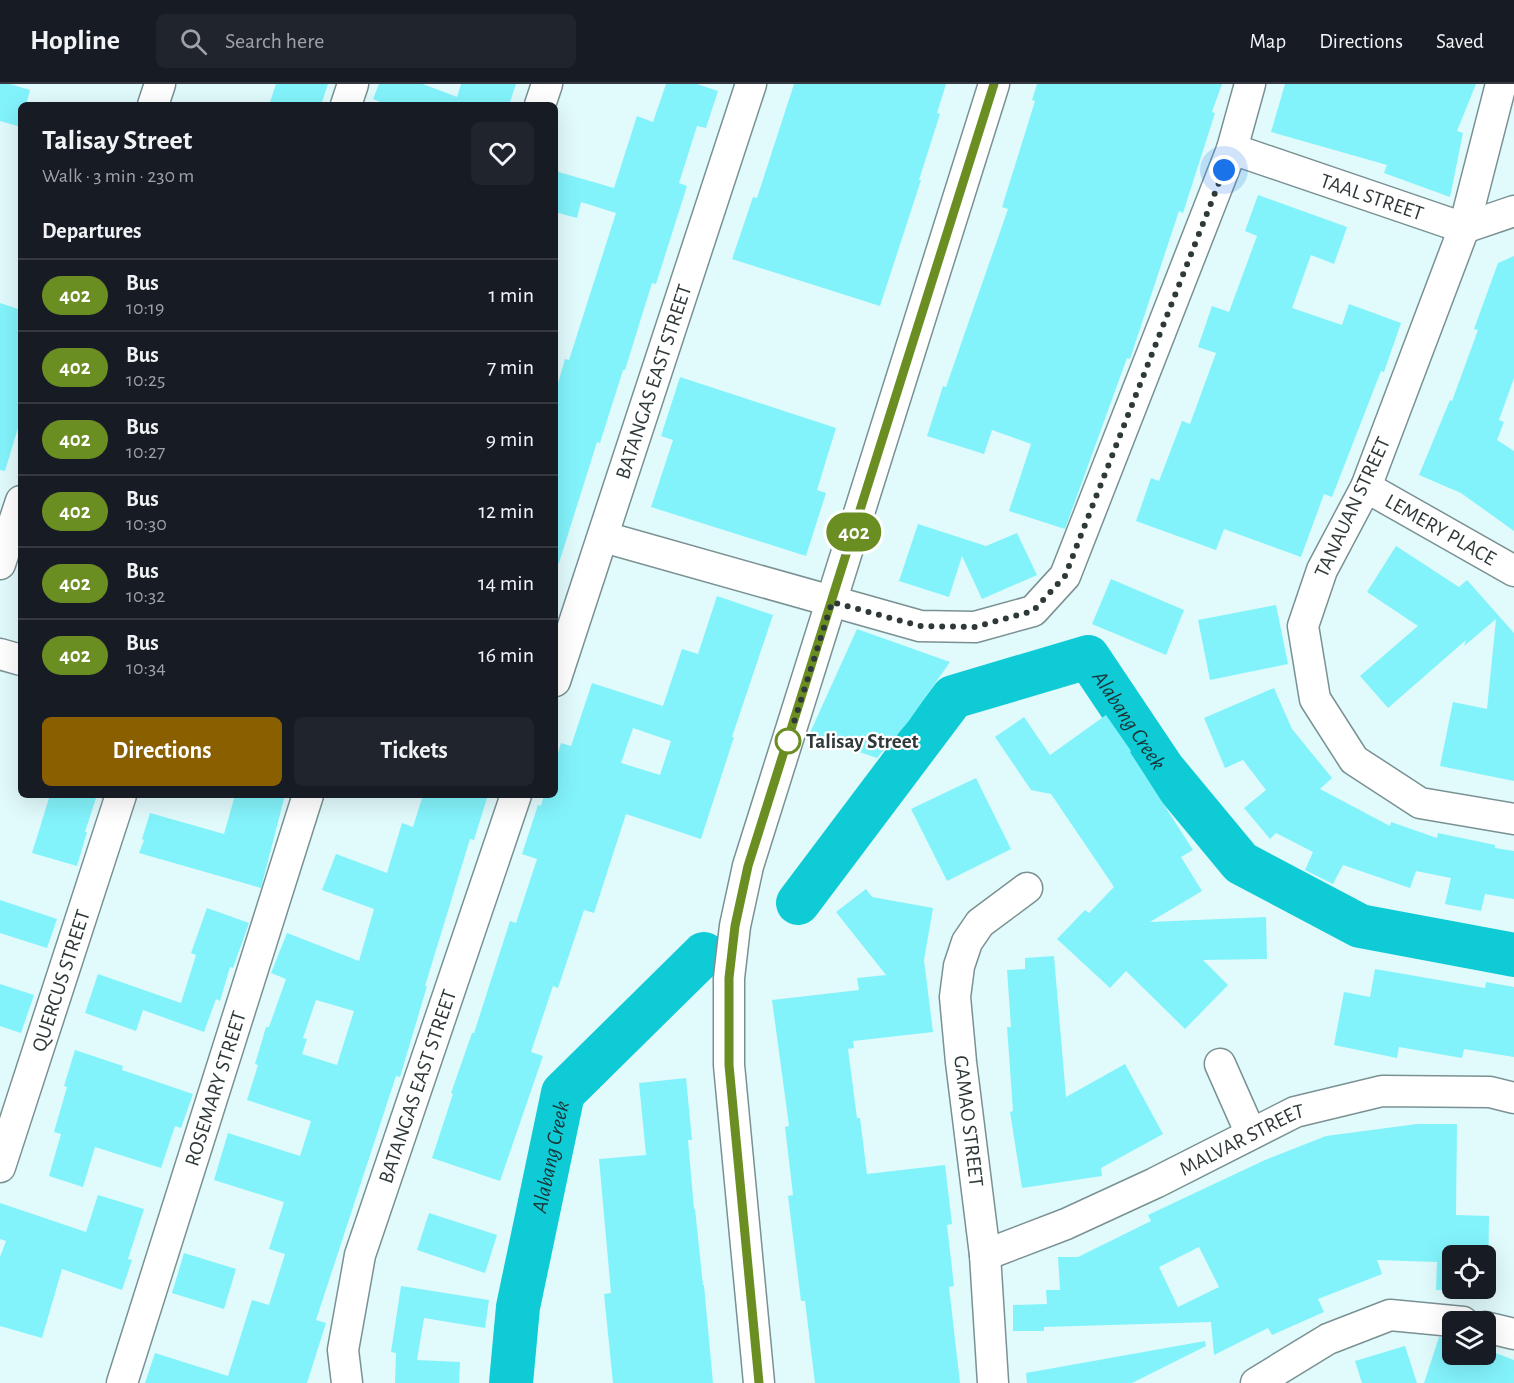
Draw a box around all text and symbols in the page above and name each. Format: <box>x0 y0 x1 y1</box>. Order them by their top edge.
search box <box>156 14 576 68</box>
icon: search <box>177 25 210 58</box>
text: Hopline <box>30 27 120 55</box>
text: Search here <box>225 30 324 52</box>
text: Map <box>1250 31 1286 52</box>
text: Directions <box>1319 31 1403 52</box>
text: Saved <box>1436 31 1484 52</box>
button: heart <box>471 122 534 185</box>
text: Talisay Street <box>42 127 192 155</box>
your location <box>1209 155 1239 185</box>
text: Walk · 3 min · 230 m <box>42 166 194 186</box>
street label: TAAL STREET <box>1318 170 1426 224</box>
text: Departures <box>42 220 142 242</box>
text: Bus <box>126 272 159 294</box>
street label: BATANGAS EAST STREET <box>612 282 695 482</box>
text: 1 min <box>489 284 534 306</box>
text: 402 <box>59 285 91 306</box>
text: 10:19 <box>126 298 164 318</box>
text: Bus <box>126 344 159 366</box>
text: 7 min <box>487 356 534 378</box>
text: 402 <box>59 357 91 378</box>
text: 10:25 <box>126 370 165 390</box>
text: Bus <box>126 416 159 438</box>
text: 9 min <box>486 428 534 450</box>
text: 402 <box>59 429 91 450</box>
street label: TANAUAN STREET <box>1311 434 1394 581</box>
text: 10:27 <box>126 442 165 462</box>
text: Bus <box>126 488 159 510</box>
street label: LEMERY PLACE <box>1382 490 1500 570</box>
text: 12 min <box>479 500 534 522</box>
text: 402 <box>59 501 91 522</box>
line badge: 402 <box>820 512 888 552</box>
text: 10:30 <box>126 514 167 534</box>
text: 402 <box>838 522 870 543</box>
text: Bus <box>126 560 159 582</box>
text: 14 min <box>478 572 534 594</box>
text: 402 <box>59 573 91 594</box>
text: 10:32 <box>126 586 165 606</box>
text: Bus <box>126 632 159 654</box>
text: 16 min <box>478 644 534 666</box>
text: 402 <box>59 645 91 666</box>
text: 10:34 <box>126 658 166 678</box>
water label: Alabang Creek <box>1088 666 1170 774</box>
button: Directions <box>42 717 282 786</box>
button: Tickets <box>294 717 534 786</box>
marker: Talisay Street <box>775 728 801 754</box>
place label: Talisay Street <box>806 731 919 752</box>
street label: QUERCUS STREET <box>28 907 94 1054</box>
street label: BATANGAS EAST STREET <box>375 987 460 1186</box>
street label: ROSEMARY STREET <box>181 1009 250 1169</box>
street label: GAMAO STREET <box>950 1054 987 1188</box>
water label: Alabang Creek <box>528 1099 573 1216</box>
street label: MALVAR STREET <box>1176 1100 1306 1180</box>
map controls <box>1442 1245 1496 1365</box>
button: locate <box>1442 1245 1496 1299</box>
button: layers <box>1442 1311 1496 1365</box>

